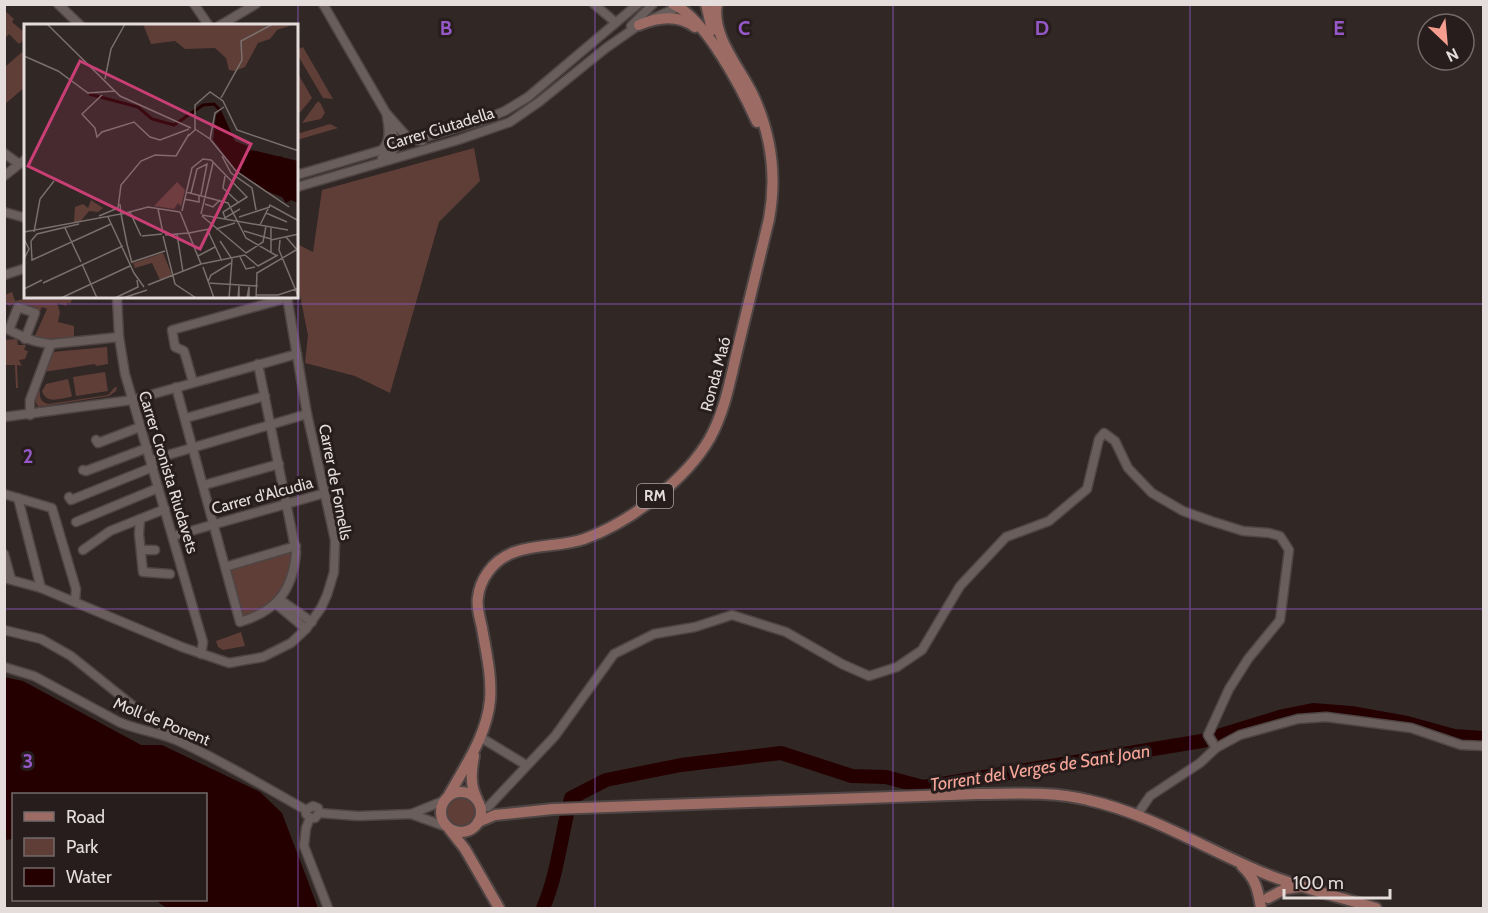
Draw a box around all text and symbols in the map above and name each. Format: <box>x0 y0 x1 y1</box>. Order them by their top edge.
north arrow <box>1416 12 1476 72</box>
text: B <box>440 16 452 40</box>
text: C <box>738 16 750 40</box>
text: D <box>1035 16 1049 40</box>
text: E <box>1333 16 1345 40</box>
inset map <box>24 24 298 298</box>
text: N <box>1443 44 1462 66</box>
street label: Carrer Ciutadella <box>384 103 497 154</box>
street label: Ronda Maó <box>696 334 735 414</box>
street label: Carrer Cronista Riudavets <box>135 389 202 556</box>
street label: Carrer de Fornells <box>315 422 356 542</box>
text: 2 <box>23 444 33 468</box>
street label: Carrer d'Alcudia <box>209 473 315 518</box>
road number: RM <box>637 484 673 508</box>
street label: Moll de Ponent <box>111 693 213 750</box>
water label: Torrent del Verges de Sant Joan <box>928 740 1152 796</box>
text: 3 <box>23 749 33 773</box>
legend <box>12 793 207 901</box>
text: Road <box>66 806 105 828</box>
text: Park <box>66 836 99 858</box>
scale bar <box>1284 862 1390 900</box>
text: Water <box>66 866 112 888</box>
text: 100 m <box>1293 872 1344 894</box>

